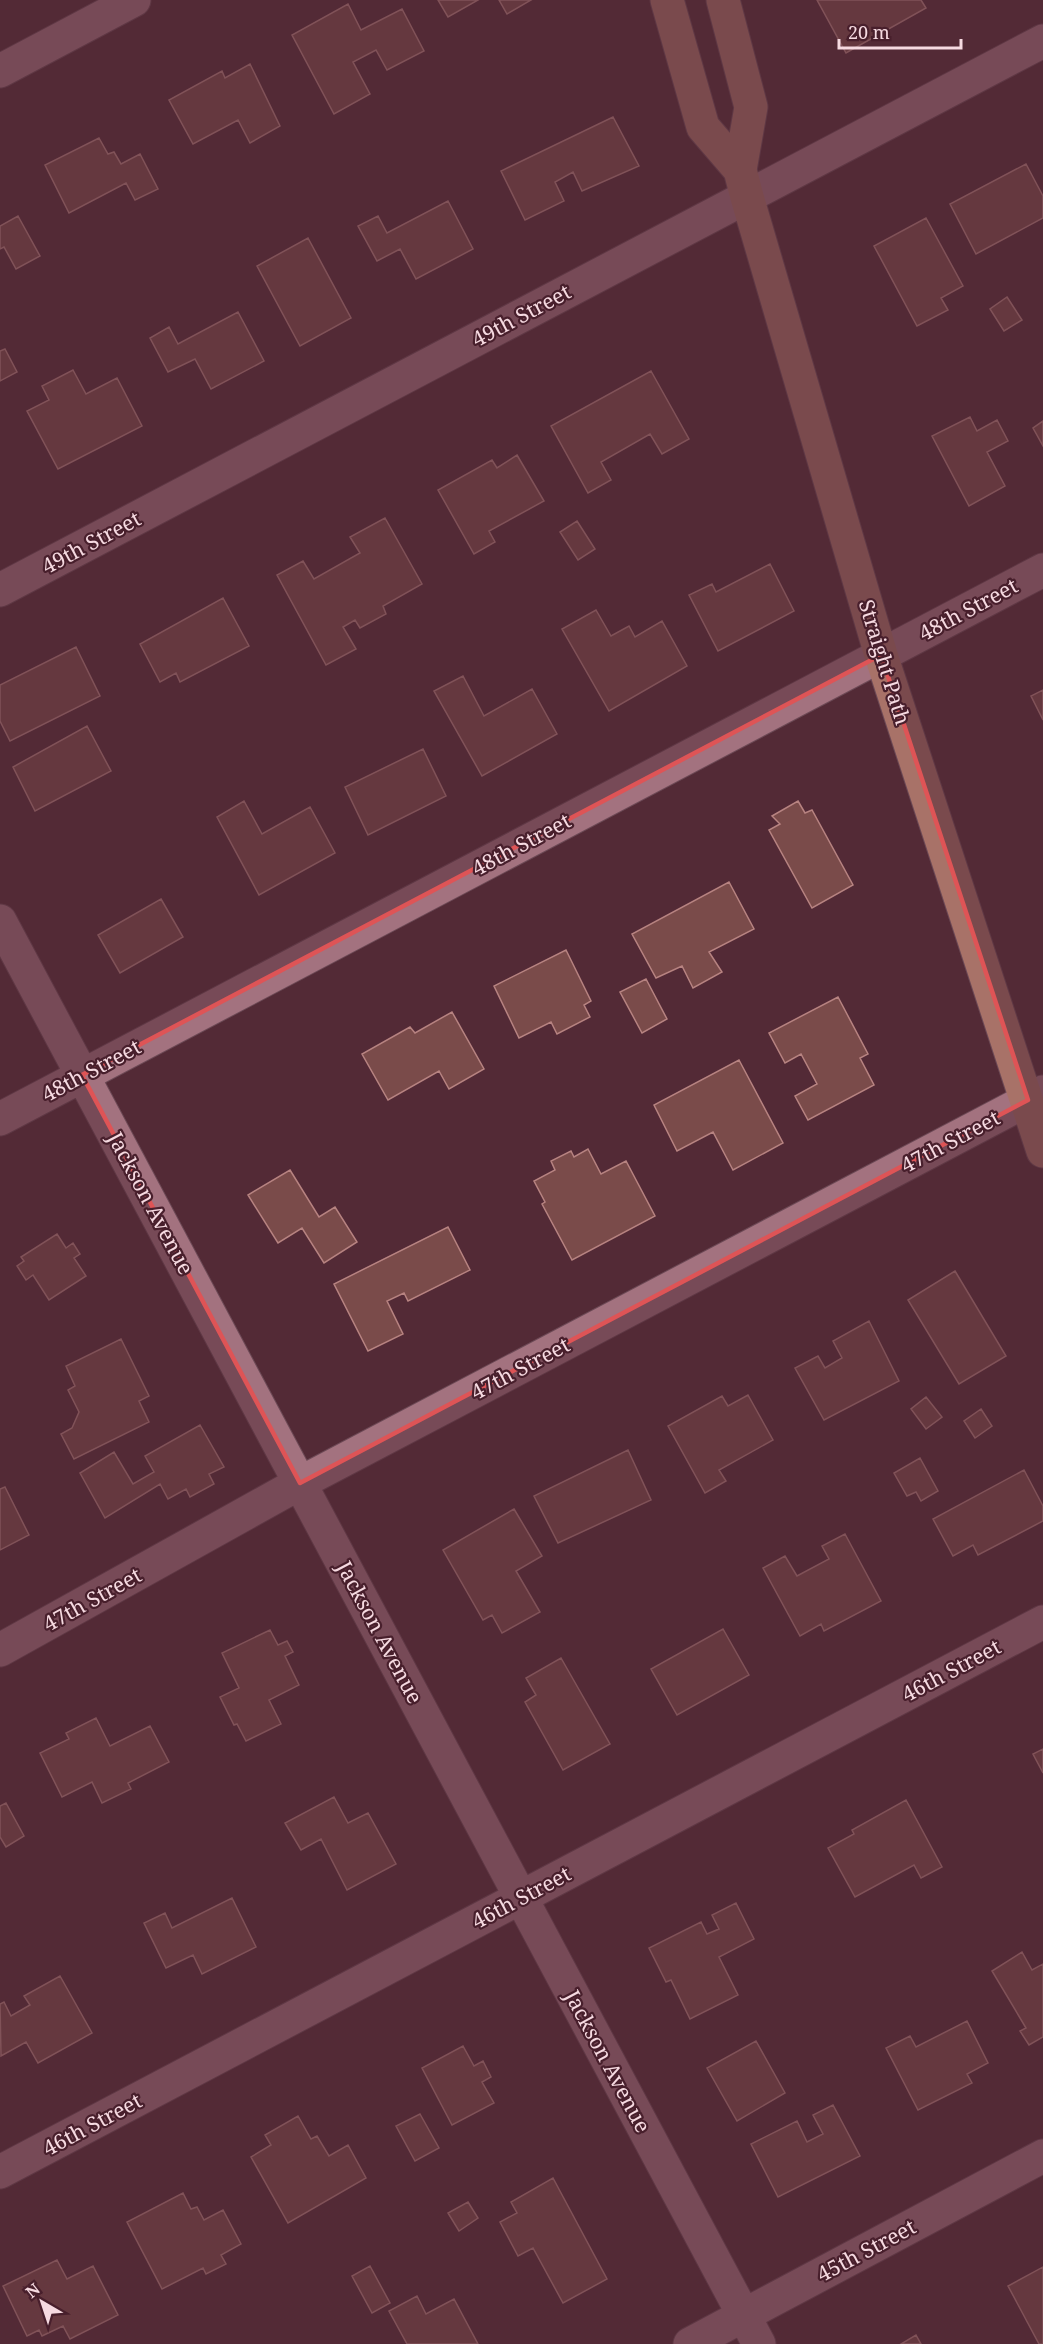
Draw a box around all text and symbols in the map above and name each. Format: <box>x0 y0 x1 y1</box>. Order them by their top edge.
scale bar <box>839 12 960 50</box>
text: 20 m <box>848 20 890 44</box>
street label: 49th Street <box>467 277 575 353</box>
street label: 49th Street <box>37 504 145 580</box>
street label: 48th Street <box>914 571 1022 647</box>
street label: Straight Path <box>853 596 917 728</box>
street label: 48th Street <box>467 806 575 882</box>
street label: 48th Street <box>37 1032 145 1108</box>
street label: 47th Street <box>896 1103 1004 1179</box>
street label: Jackson Avenue <box>101 1126 200 1279</box>
street label: 47th Street <box>466 1330 574 1406</box>
street label: Jackson Avenue <box>330 1555 429 1708</box>
street label: 47th Street <box>38 1561 146 1637</box>
street label: 46th Street <box>897 1632 1005 1708</box>
street label: 46th Street <box>467 1859 575 1935</box>
street label: Jackson Avenue <box>558 1984 657 2137</box>
street label: 46th Street <box>38 2086 146 2162</box>
street label: 45th Street <box>812 2212 920 2288</box>
north arrow <box>12 2272 72 2332</box>
text: N <box>21 2278 45 2303</box>

